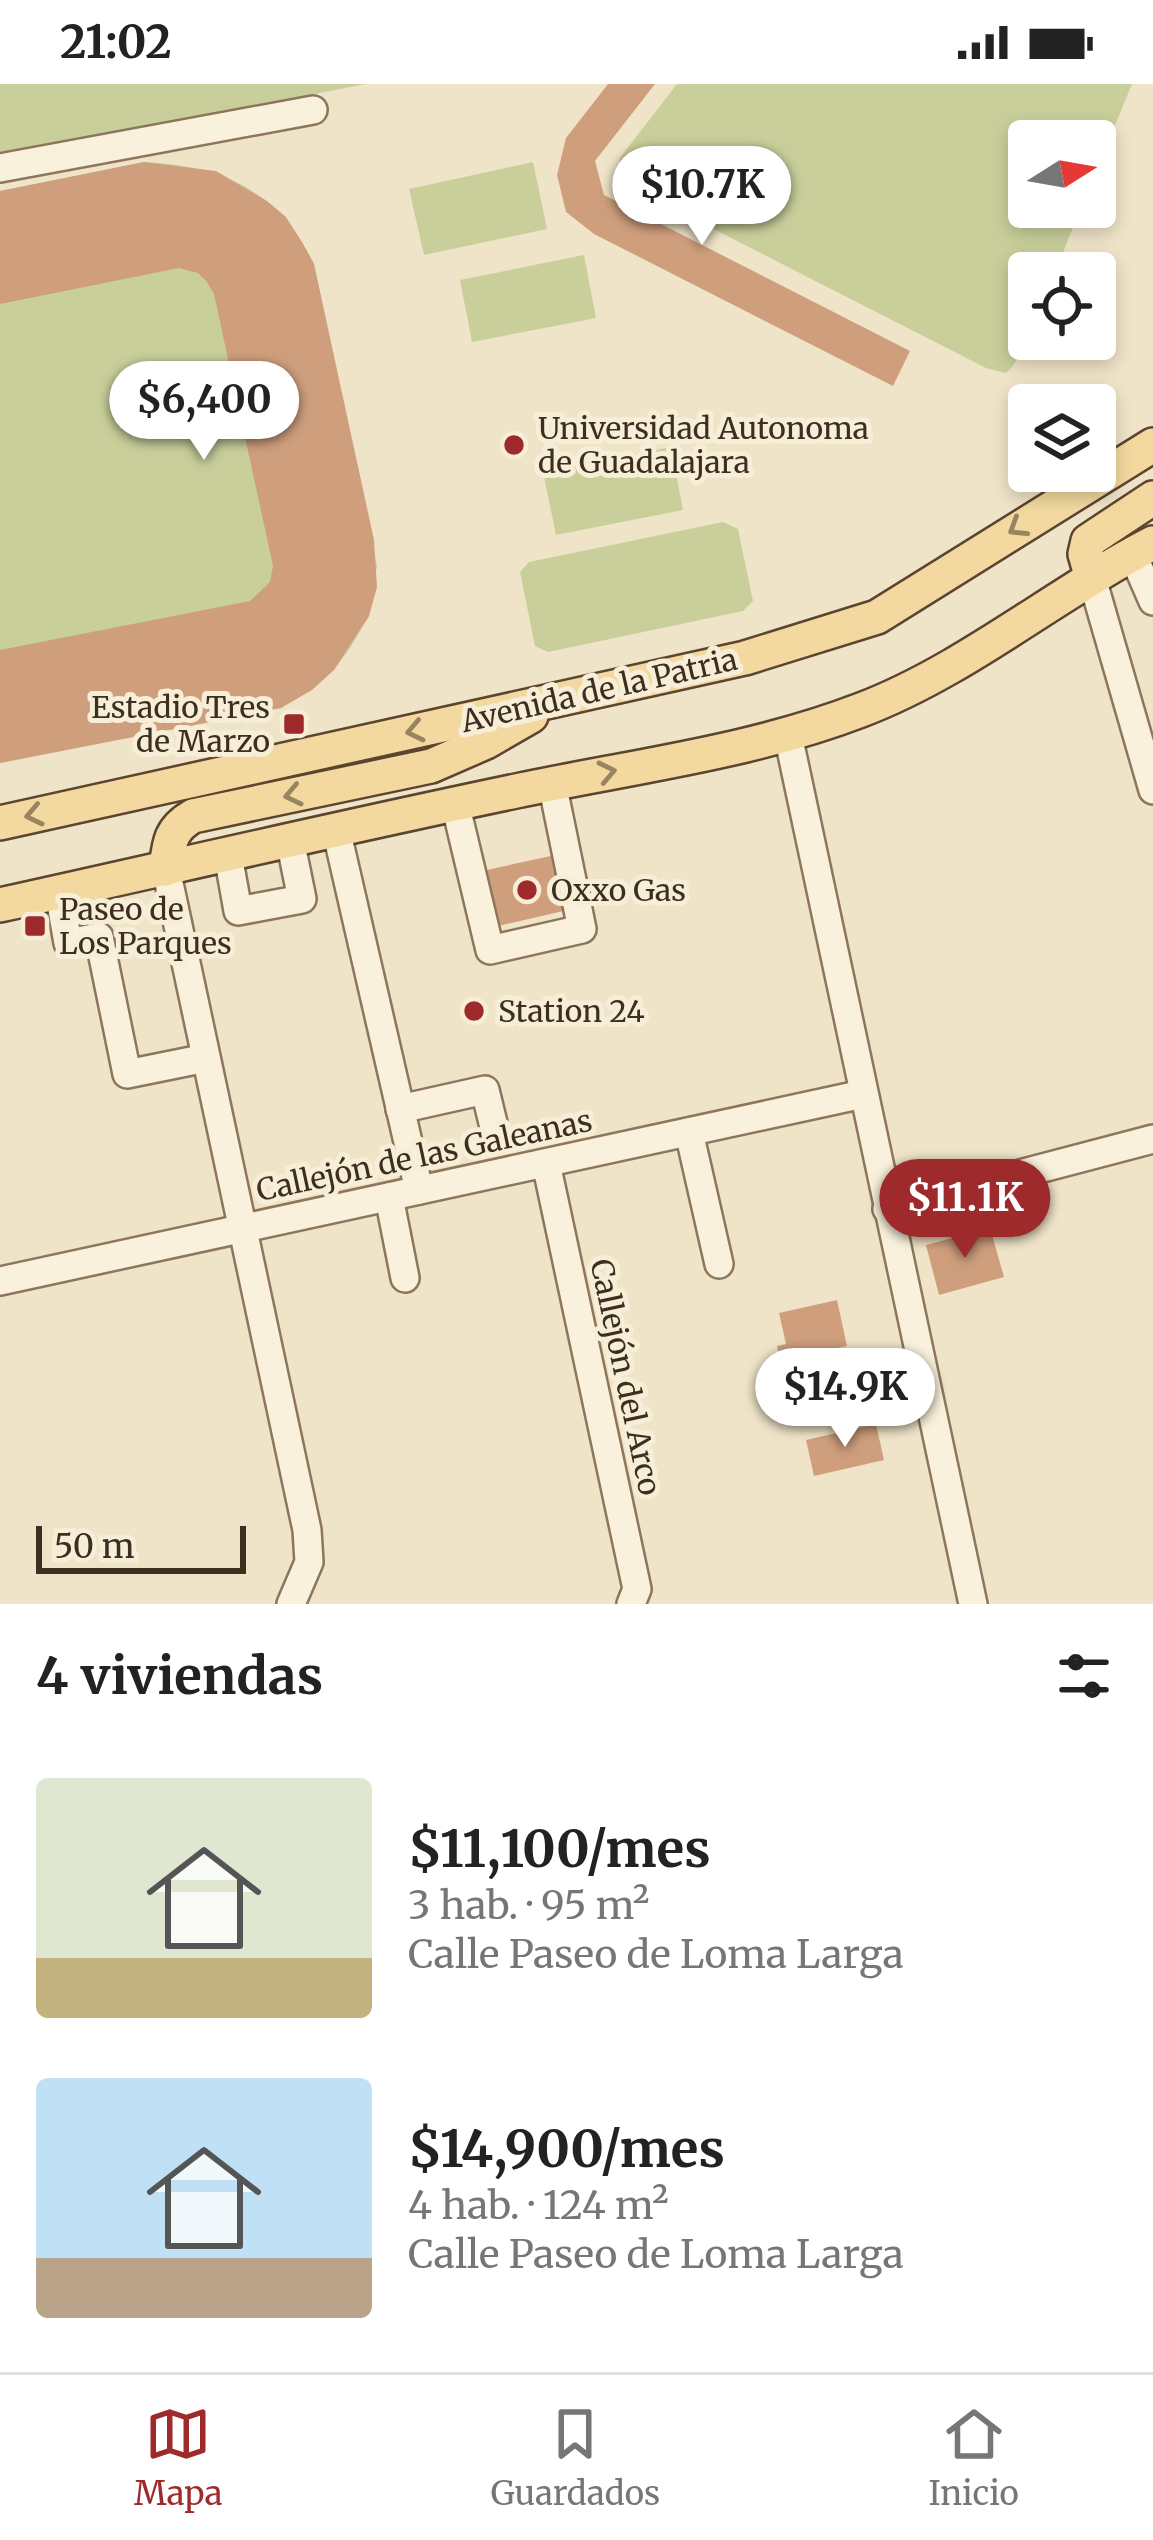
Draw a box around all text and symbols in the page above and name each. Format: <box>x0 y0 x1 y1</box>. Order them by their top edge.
text: 21:02 <box>60 14 172 70</box>
north arrow <box>1008 120 1116 228</box>
map controls <box>1008 120 1116 492</box>
pin: $10.7K <box>604 146 800 248</box>
text: $10.7K <box>639 160 765 209</box>
button: locate <box>1008 252 1116 360</box>
pin: $6,400 <box>106 361 302 463</box>
text: $6,400 <box>136 375 272 424</box>
button: layers <box>1008 384 1116 492</box>
place label: Universidad Autonoma de Guadalajara <box>538 409 869 481</box>
marker: Universidad Autonoma de Guadalajara <box>501 432 527 458</box>
one-way arrow <box>1009 514 1031 536</box>
street label: Avenida de la Patria <box>456 640 741 740</box>
place label: Estadio Tres de Marzo <box>91 688 270 760</box>
marker: Estadio Tres de Marzo <box>281 711 307 737</box>
one-way arrow <box>406 718 426 743</box>
one-way arrow <box>596 760 616 786</box>
one-way arrow <box>284 781 304 807</box>
one-way arrow <box>25 801 45 826</box>
place label: Oxxo Gas <box>551 871 686 909</box>
marker: Oxxo Gas <box>514 877 540 903</box>
place label: Paseo de Los Parques <box>59 890 232 962</box>
marker: Paseo de Los Parques <box>22 913 48 939</box>
place label: Station 24 <box>498 992 645 1030</box>
marker: Station 24 <box>461 998 487 1024</box>
street label: Callejón de las Galeanas <box>253 1101 595 1209</box>
pin: $11.1K <box>867 1159 1063 1261</box>
text: $11.1K <box>906 1173 1024 1222</box>
street label: Callejón del Arco <box>582 1255 670 1499</box>
pin: $14.9K <box>747 1348 943 1450</box>
text: $14.9K <box>782 1362 908 1411</box>
scale bar <box>36 1520 246 1573</box>
text: 50 m <box>54 1526 135 1567</box>
icon: filters <box>1051 1643 1117 1709</box>
text: 4 viviendas <box>36 1644 323 1708</box>
text: $11,100/mes <box>408 1817 711 1881</box>
icon: home <box>132 1826 276 1970</box>
text: 3 hab. · 95 m² <box>408 1881 649 1930</box>
text: Calle Paseo de Loma Larga <box>408 1930 904 1979</box>
text: $14,900/mes <box>408 2117 725 2181</box>
icon: home <box>132 2126 276 2270</box>
text: 4 hab. · 124 m² <box>408 2181 669 2230</box>
text: Calle Paseo de Loma Larga <box>408 2230 904 2279</box>
tab: Mapa <box>134 2401 222 2514</box>
tab: Guardados <box>491 2401 660 2514</box>
tab: Inicio <box>928 2401 1019 2514</box>

